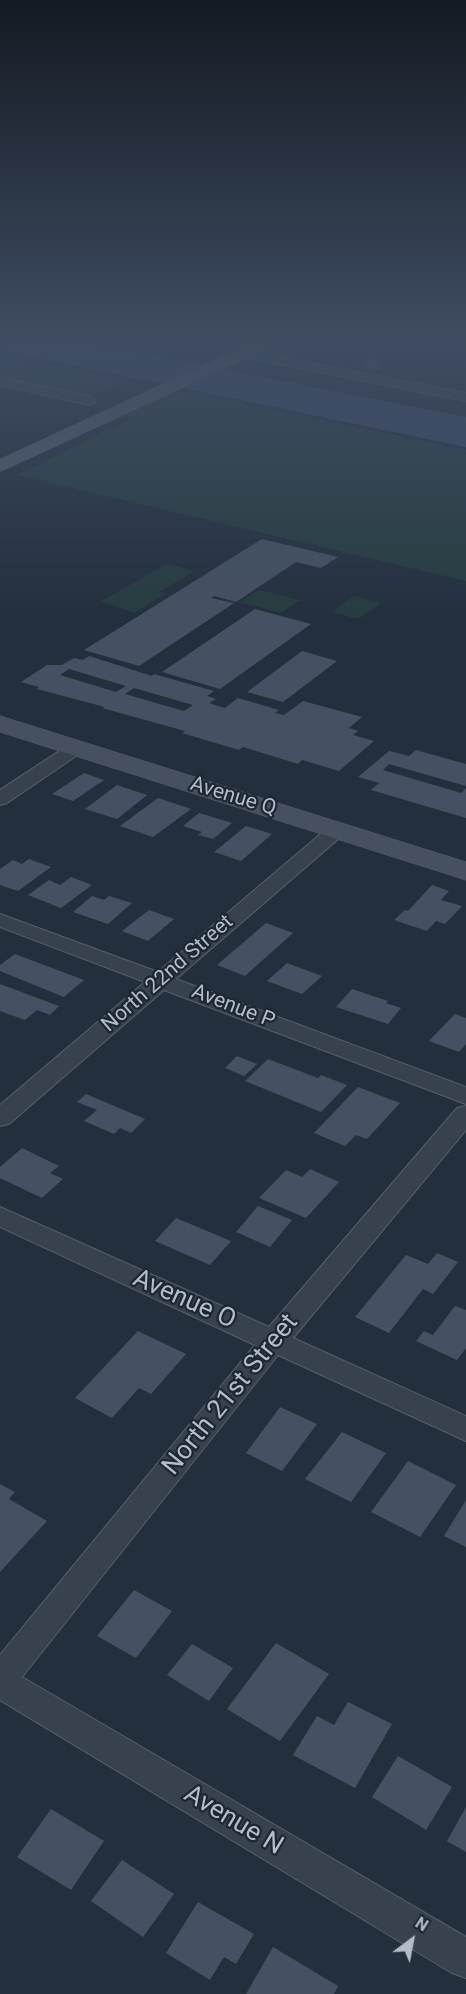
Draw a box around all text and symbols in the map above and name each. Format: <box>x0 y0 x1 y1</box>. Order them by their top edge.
street label: Avenue Q <box>187 772 279 822</box>
street label: North 22nd Street <box>97 910 239 1038</box>
street label: Avenue P <box>188 980 278 1034</box>
street label: Avenue O <box>128 1264 240 1336</box>
street label: North 21st Street <box>156 1308 306 1482</box>
street label: Avenue N <box>178 1779 288 1863</box>
north arrow <box>382 1910 442 1970</box>
text: N <box>412 1913 432 1935</box>

